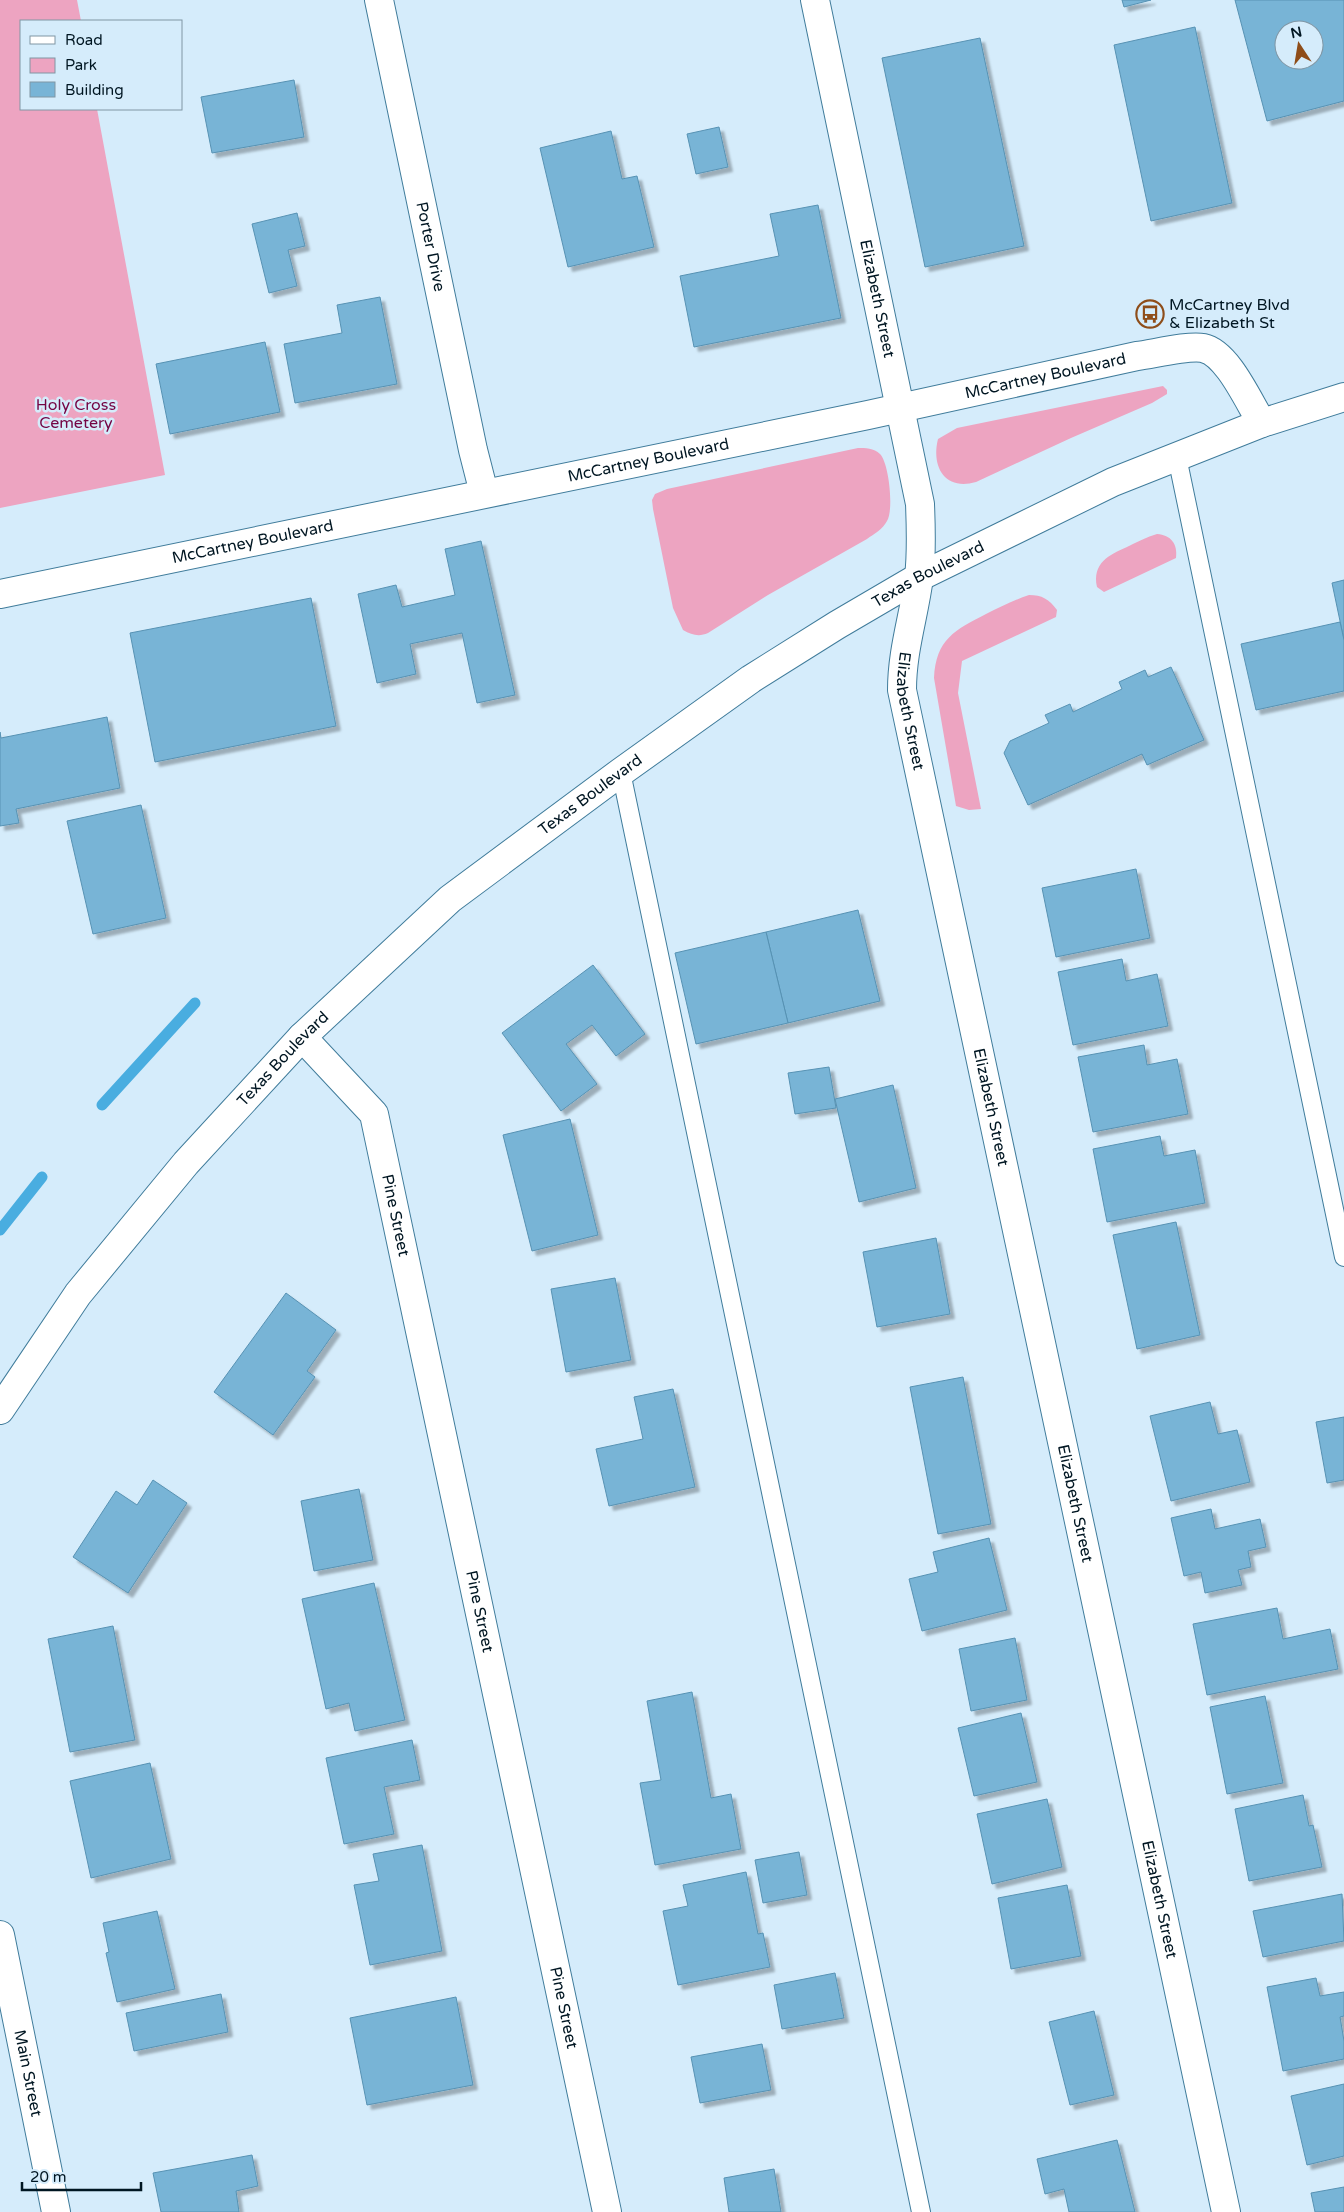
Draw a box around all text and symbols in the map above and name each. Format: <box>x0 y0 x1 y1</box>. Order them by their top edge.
legend <box>20 20 182 110</box>
north arrow <box>1274 20 1324 70</box>
text: N <box>1289 23 1304 42</box>
text: Road <box>65 31 103 49</box>
text: Park <box>65 56 97 74</box>
text: Building <box>65 81 124 99</box>
street label: Porter Drive <box>411 200 450 293</box>
street label: Elizabeth Street <box>855 238 899 359</box>
place label: McCartney Blvd & Elizabeth St <box>1169 295 1290 333</box>
bus stop icon: McCartney Blvd & Elizabeth St <box>1135 299 1165 329</box>
street label: McCartney Boulevard <box>963 349 1128 403</box>
park label: Holy Cross Cemetery <box>36 395 116 433</box>
street label: McCartney Boulevard <box>566 434 731 487</box>
street label: McCartney Boulevard <box>170 516 335 568</box>
street label: Texas Boulevard <box>869 537 988 612</box>
street label: Elizabeth Street <box>892 650 929 772</box>
street label: Texas Boulevard <box>535 750 646 840</box>
street label: Texas Boulevard <box>233 1007 333 1111</box>
street label: Elizabeth Street <box>969 1046 1013 1168</box>
street label: Pine Street <box>377 1172 414 1258</box>
street label: Elizabeth Street <box>1053 1443 1097 1564</box>
street label: Pine Street <box>461 1569 498 1654</box>
street label: Elizabeth Street <box>1137 1839 1182 1960</box>
street label: Pine Street <box>545 1965 582 2051</box>
street label: Main Street <box>9 2028 46 2118</box>
scale bar <box>22 2160 141 2192</box>
text: 20 m <box>30 2168 67 2186</box>

